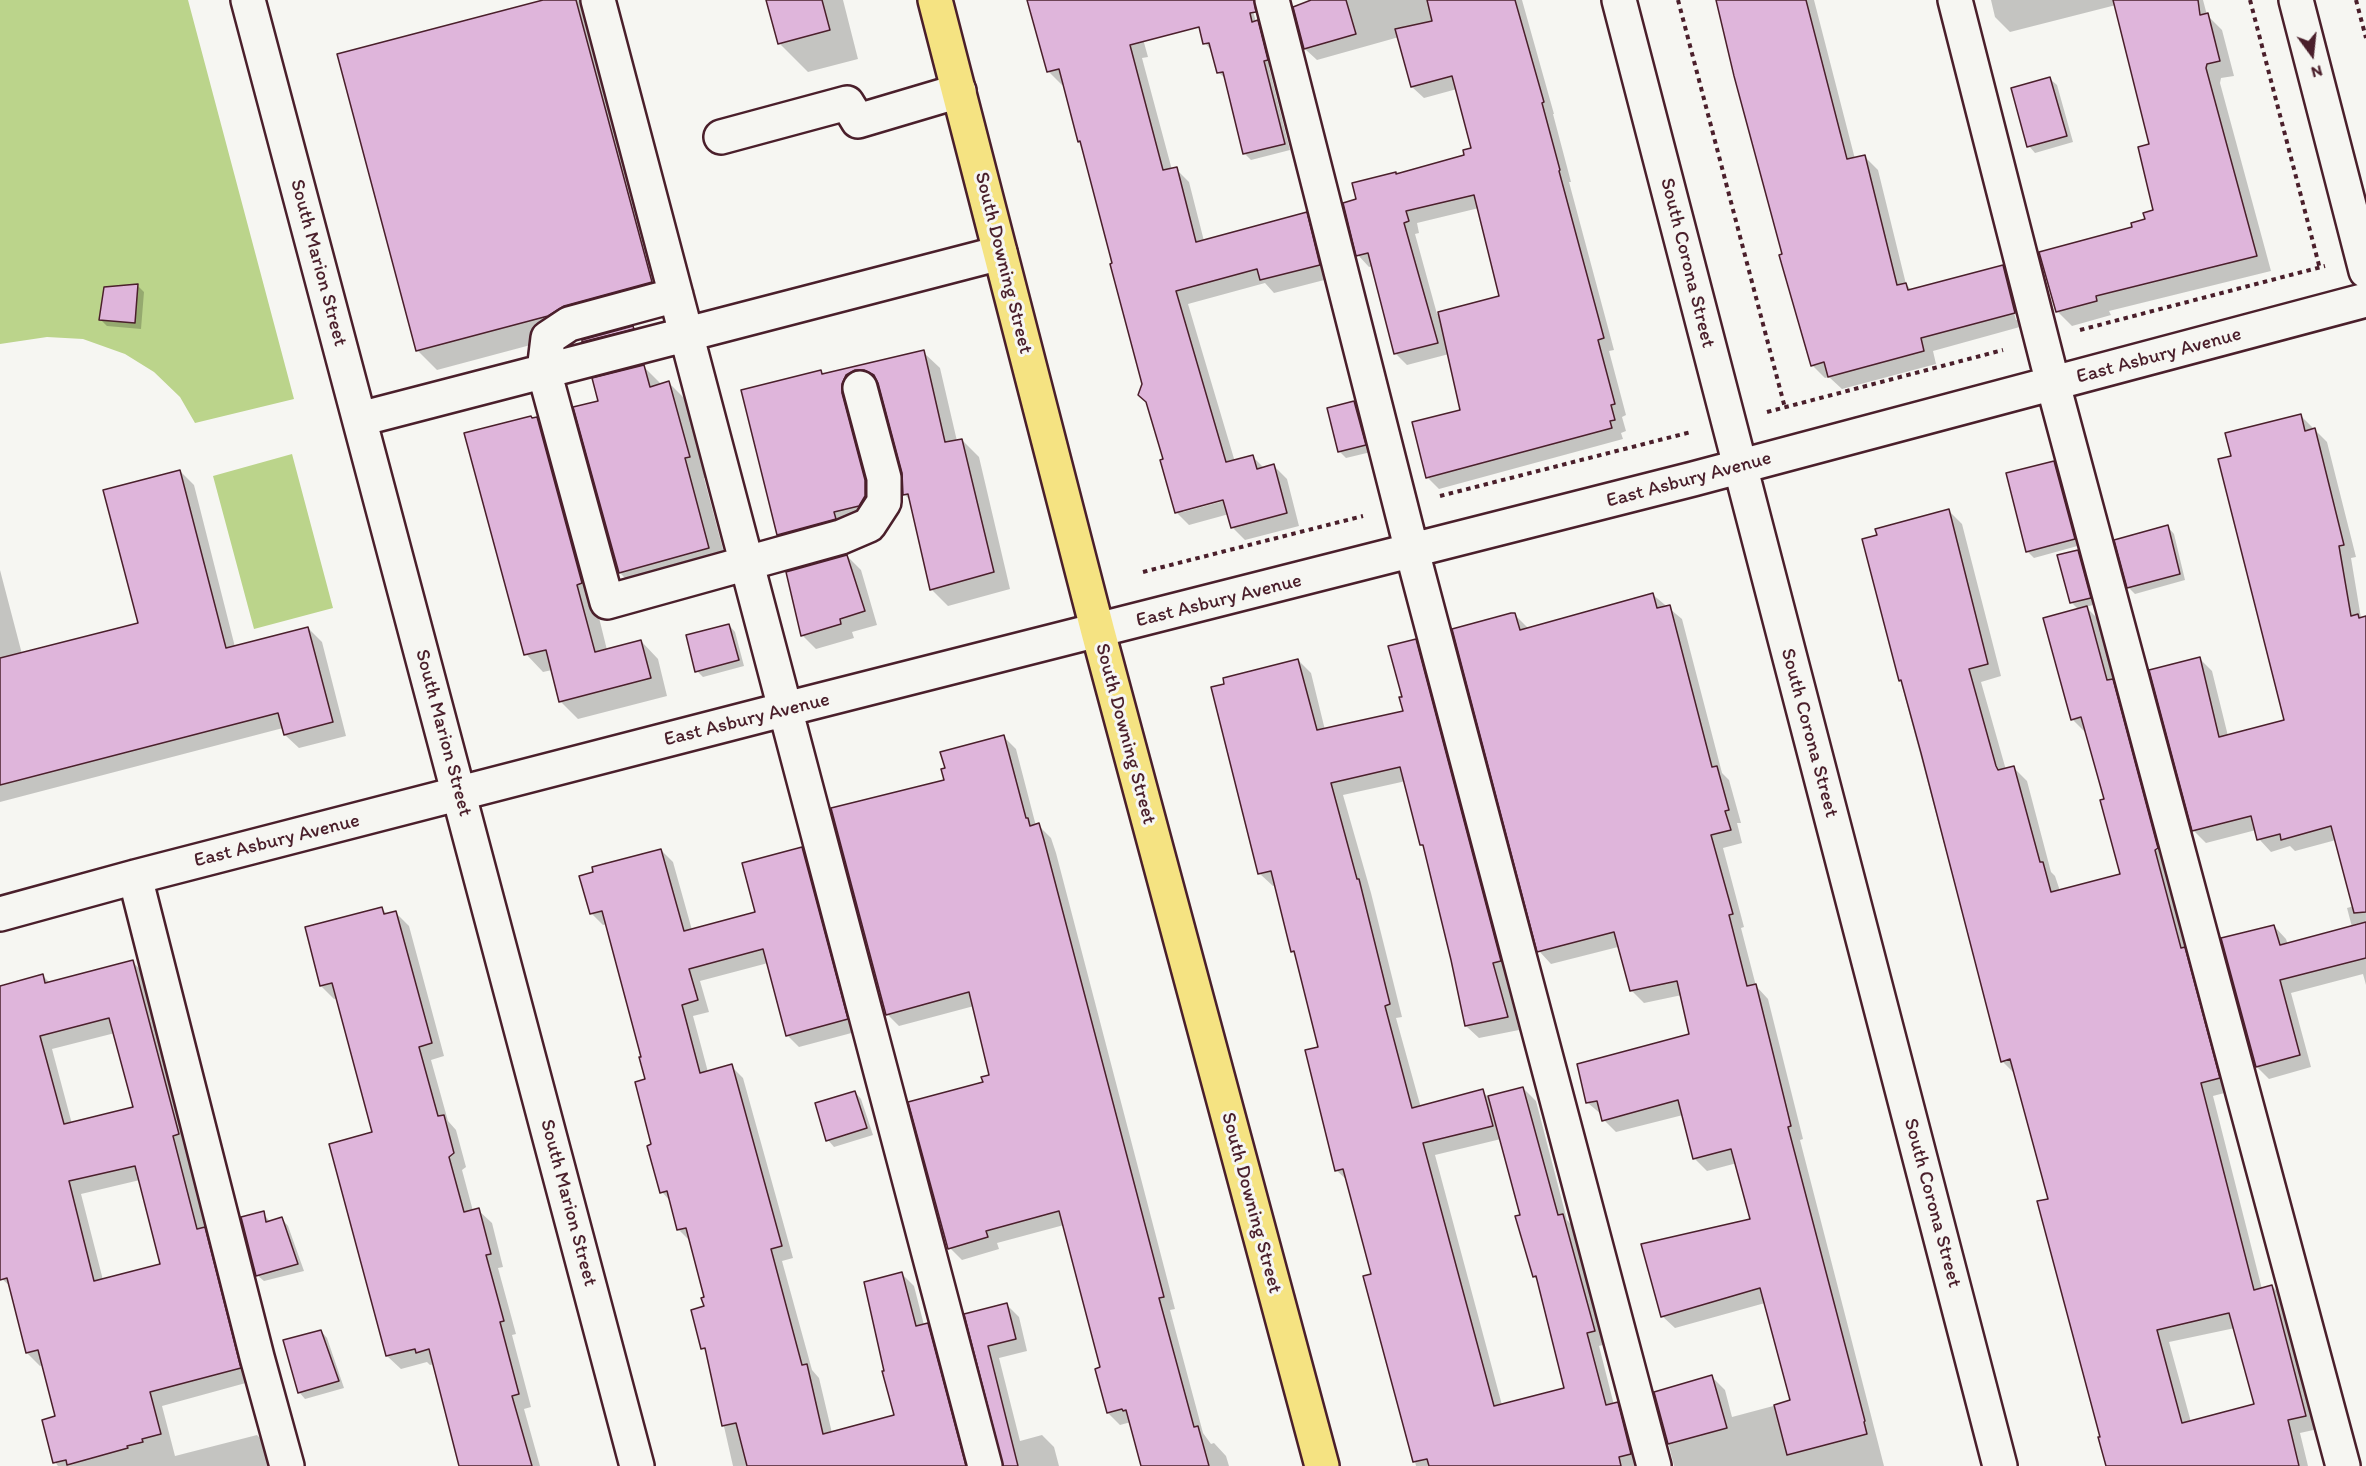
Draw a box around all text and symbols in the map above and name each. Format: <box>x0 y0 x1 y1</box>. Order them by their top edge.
north arrow <box>2282 24 2342 84</box>
text: N <box>2309 61 2324 82</box>
street label: South Downing Street <box>969 170 1037 356</box>
street label: South Corona Street <box>1654 176 1720 350</box>
street label: South Marion Street <box>284 177 352 349</box>
street label: East Asbury Avenue <box>2074 322 2244 390</box>
street label: East Asbury Avenue <box>1604 446 1774 514</box>
street label: East Asbury Avenue <box>1134 569 1304 633</box>
street label: South Downing Street <box>1089 641 1161 827</box>
street label: South Corona Street <box>1775 646 1843 820</box>
street label: South Marion Street <box>409 647 477 819</box>
street label: East Asbury Avenue <box>662 688 832 752</box>
street label: East Asbury Avenue <box>192 809 362 873</box>
street label: South Downing Street <box>1215 1110 1287 1296</box>
street label: South Corona Street <box>1898 1116 1966 1290</box>
street label: South Marion Street <box>534 1117 602 1289</box>

